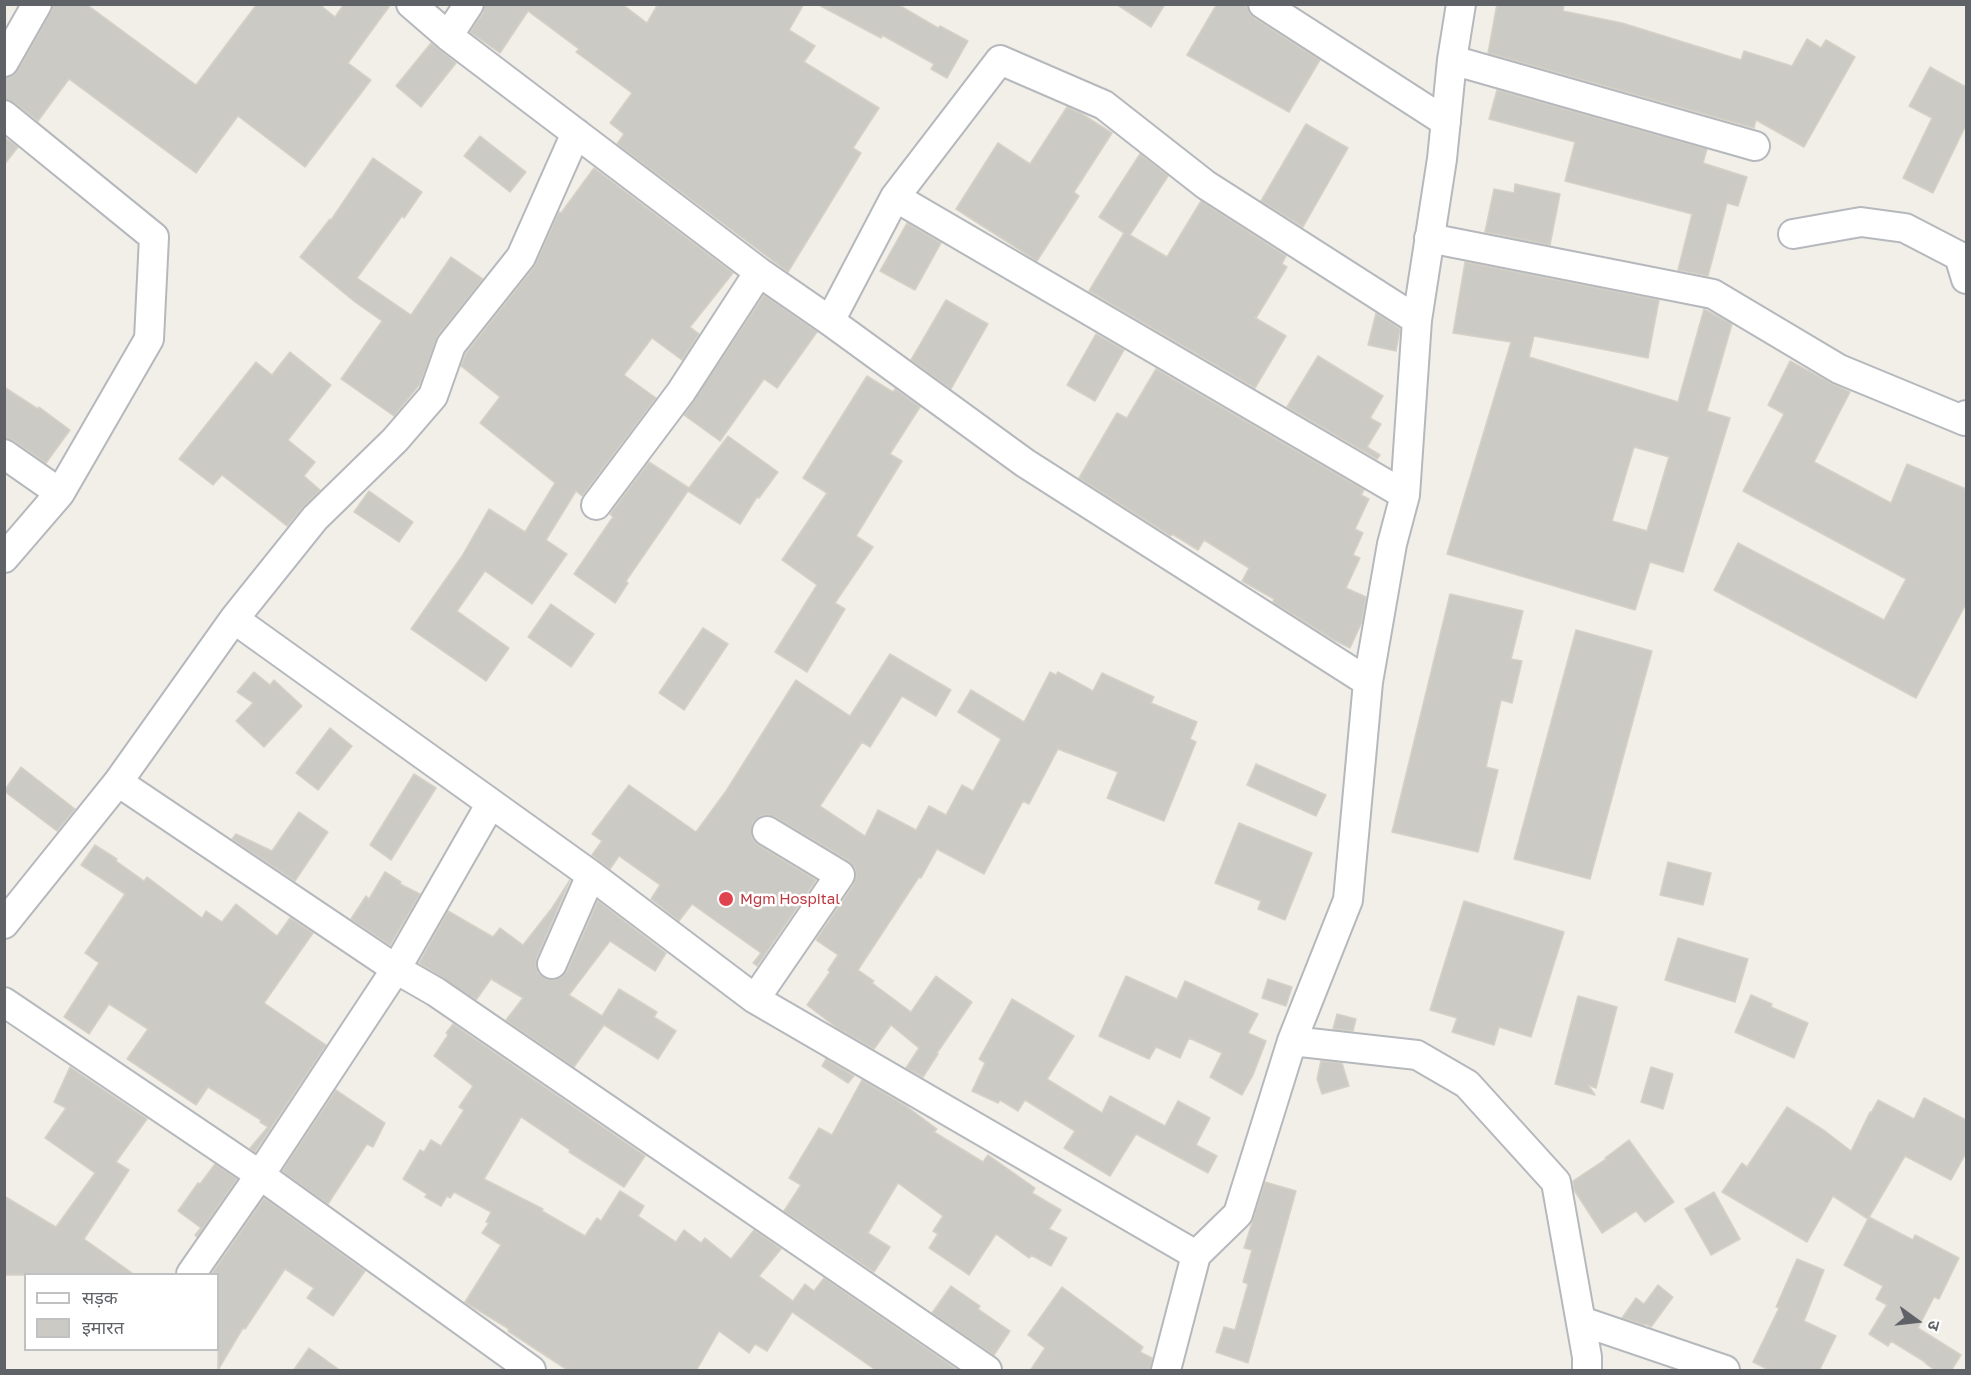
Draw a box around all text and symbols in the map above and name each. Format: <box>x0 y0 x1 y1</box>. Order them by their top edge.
marker: Mgm Hospital <box>717 890 735 908</box>
place label: Mgm Hospital <box>740 890 840 908</box>
legend <box>24 1273 219 1351</box>
text: सड़क <box>82 1286 118 1308</box>
north arrow <box>1887 1291 1947 1351</box>
text: इमारत <box>82 1316 124 1338</box>
text: उ <box>1924 1319 1945 1333</box>

